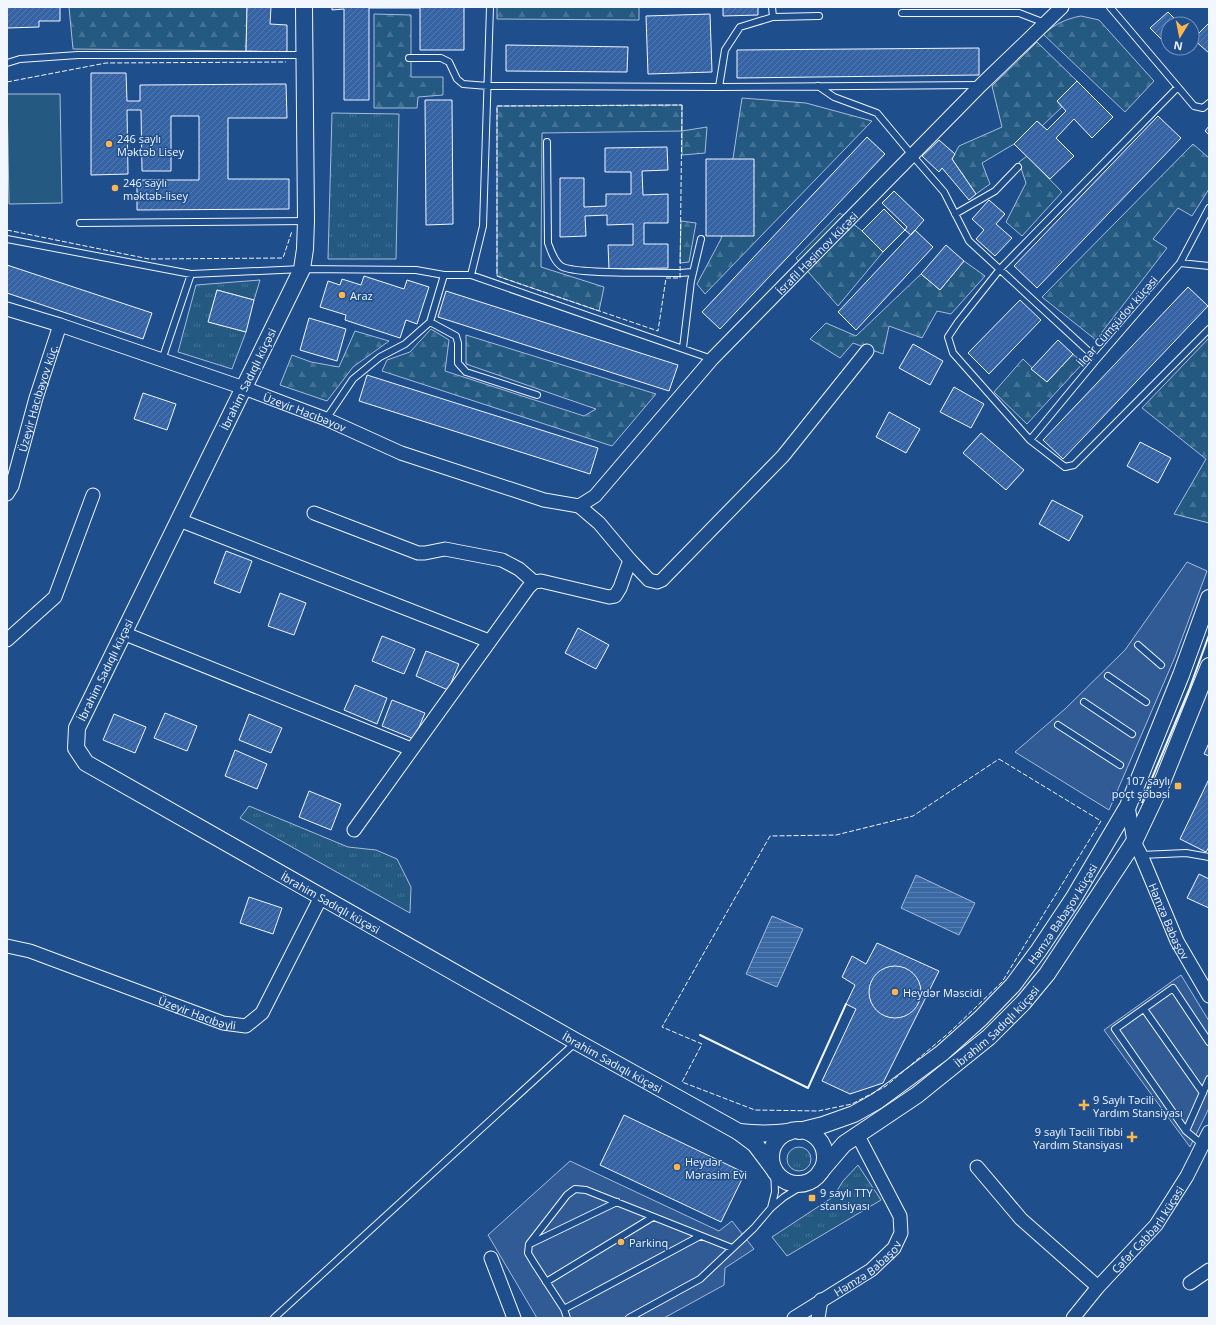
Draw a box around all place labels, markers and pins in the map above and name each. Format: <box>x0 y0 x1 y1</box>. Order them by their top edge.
place label: 246 saylı Məktəb Lisey <box>117 131 184 159</box>
marker: 246 saylı Məktəb Lisey <box>104 139 114 149</box>
place label: 246 saylı məktəb-lisey <box>123 175 188 203</box>
marker: 246 saylı məktəb-lisey <box>110 183 120 193</box>
place label: Araz <box>350 288 373 303</box>
marker: Araz <box>337 290 347 300</box>
place label: 107 saylı poçt şöbəsi <box>1112 773 1170 801</box>
marker: 107 saylı poçt şöbəsi <box>1173 781 1183 791</box>
place label: Heydər Məscidi <box>903 985 982 1000</box>
marker: Heydər Məscidi <box>890 987 900 997</box>
place label: 9 Saylı Təcili Yardım Stansiyası <box>1093 1092 1183 1120</box>
marker: 9 Saylı Təcili Yardım Stansiyası <box>1078 1099 1090 1111</box>
place label: 9 saylı Təcili Tibbi Yardım Stansiyası <box>1033 1124 1123 1152</box>
marker: 9 saylı Təcili Tibbi Yardım Stansiyası <box>1126 1131 1138 1143</box>
place label: Heydər Mərasim Evi <box>685 1154 747 1182</box>
marker: Heydər Mərasim Evi <box>672 1162 682 1172</box>
place label: 9 saylı TTY stansiyası <box>820 1185 874 1213</box>
marker: 9 saylı TTY stansiyası <box>807 1193 817 1203</box>
place label: Parkinq <box>629 1235 668 1250</box>
marker: Parkinq <box>616 1237 626 1247</box>

